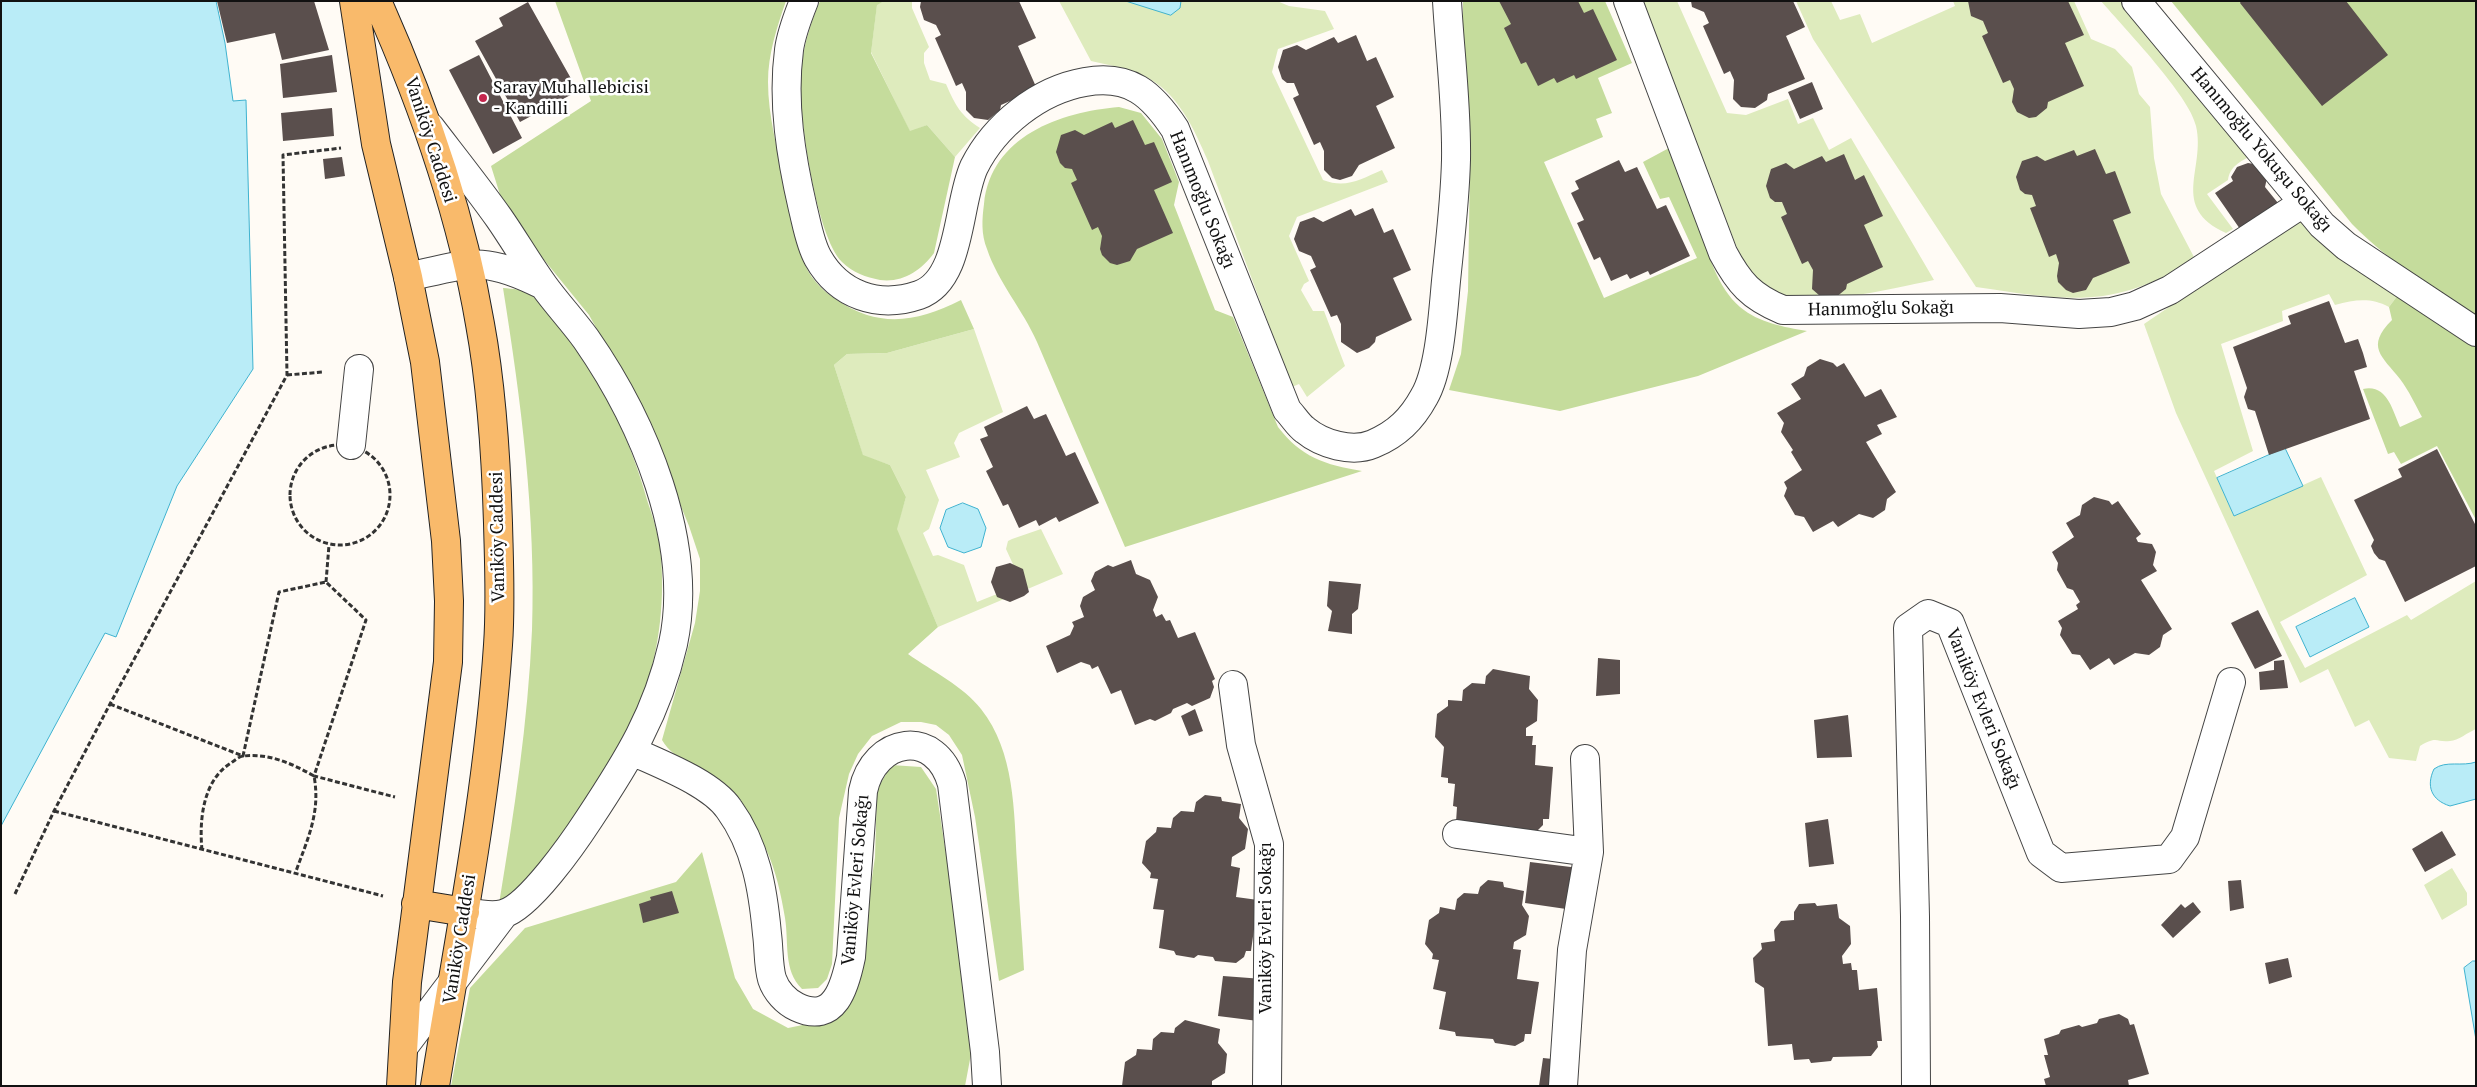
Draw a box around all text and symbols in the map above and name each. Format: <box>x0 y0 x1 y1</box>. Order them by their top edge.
street label: Hanımoğlu Yokuşu Sokağı <box>2186 63 2336 237</box>
street label: Vaniköy Caddesi <box>399 74 461 206</box>
place label: Saray Muhallebicisi - Kandilli <box>493 77 649 120</box>
marker: Saray Muhallebicisi - Kandilli <box>477 92 489 104</box>
street label: Hanımoğlu Sokağı <box>1165 128 1239 272</box>
street label: Hanımoğlu Sokağı <box>1808 297 1954 321</box>
street label: Vaniköy Caddesi <box>486 471 510 603</box>
street label: Vaniköy Evleri Sokağı <box>1941 625 2025 793</box>
street label: Vaniköy Evleri Sokağı <box>838 793 874 967</box>
street label: Vaniköy Evleri Sokağı <box>1255 842 1277 1014</box>
street label: Vaniköy Caddesi <box>439 873 481 1005</box>

